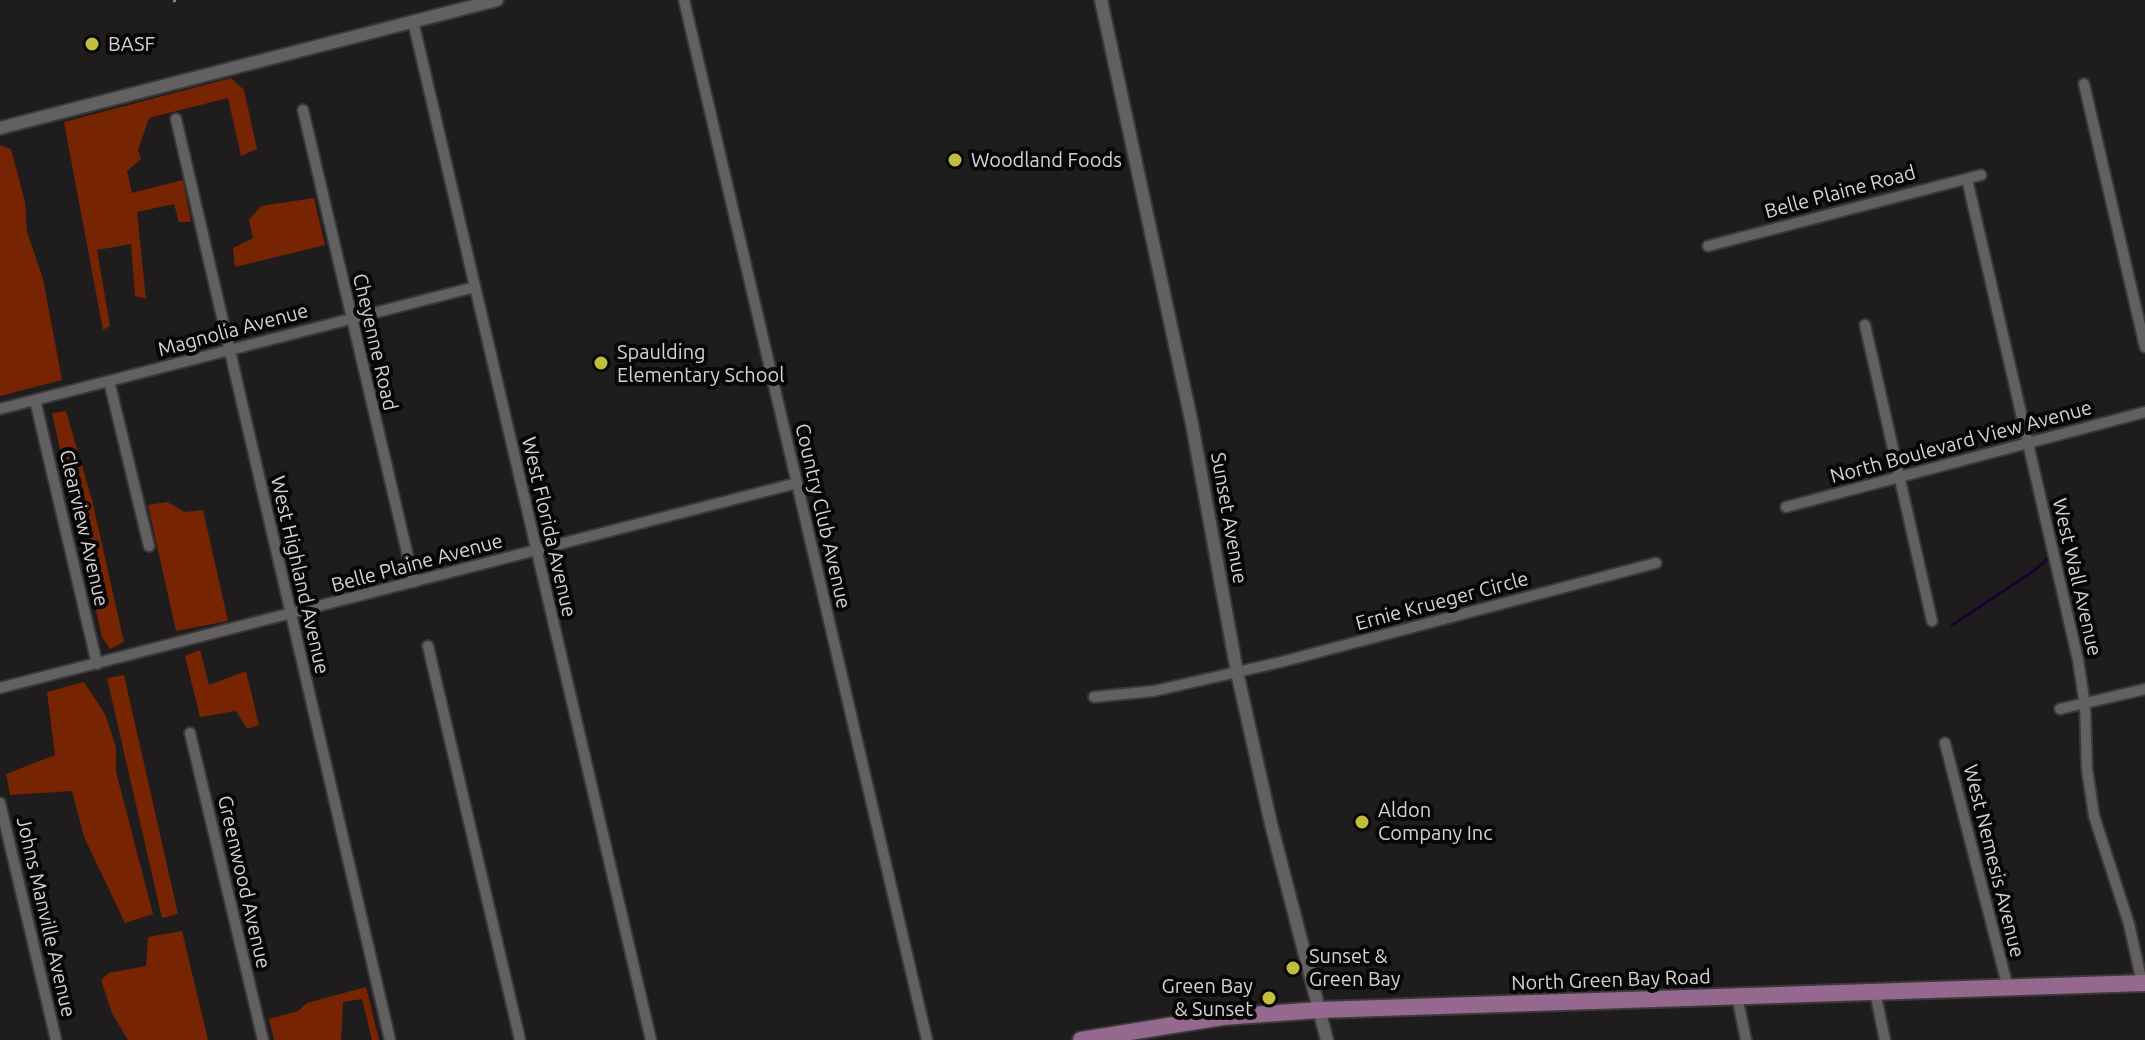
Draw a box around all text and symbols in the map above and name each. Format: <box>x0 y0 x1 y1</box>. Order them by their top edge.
place label: BASF <box>108 32 155 56</box>
marker: BASF <box>83 35 101 53</box>
place label: Woodland Foods <box>971 148 1122 172</box>
marker: Woodland Foods <box>946 151 964 169</box>
street label: Belle Plaine Road <box>1762 160 1918 224</box>
street label: Cheyenne Road <box>348 271 402 413</box>
street label: Magnolia Avenue <box>155 298 311 362</box>
place label: Spaulding Elementary School <box>617 340 784 387</box>
marker: Spaulding Elementary School <box>592 354 610 372</box>
street label: North Boulevard View Avenue <box>1827 395 2095 489</box>
street label: Country Club Avenue <box>790 421 856 611</box>
street label: West Florida Avenue <box>517 435 581 619</box>
street label: Clearview Avenue <box>54 447 114 609</box>
street label: Sunset Avenue <box>1206 450 1252 586</box>
street label: West Highland Avenue <box>266 474 334 676</box>
street label: West Wall Avenue <box>2047 496 2107 658</box>
street label: Belle Plaine Avenue <box>329 529 505 597</box>
street label: Ernie Krueger Circle <box>1353 566 1531 636</box>
street label: West Nemesis Avenue <box>1958 762 2030 960</box>
street label: Greenwood Avenue <box>212 793 276 971</box>
place label: Aldon Company Inc <box>1378 798 1492 845</box>
marker: Aldon Company Inc <box>1353 813 1371 831</box>
street label: Johns Manville Avenue <box>11 815 81 1019</box>
place label: Sunset & Green Bay <box>1309 944 1400 991</box>
marker: Sunset & Green Bay <box>1284 959 1302 977</box>
street label: North Green Bay Road <box>1511 965 1711 995</box>
place label: Green Bay & Sunset <box>1162 974 1253 1021</box>
marker: Green Bay & Sunset <box>1260 989 1278 1007</box>

